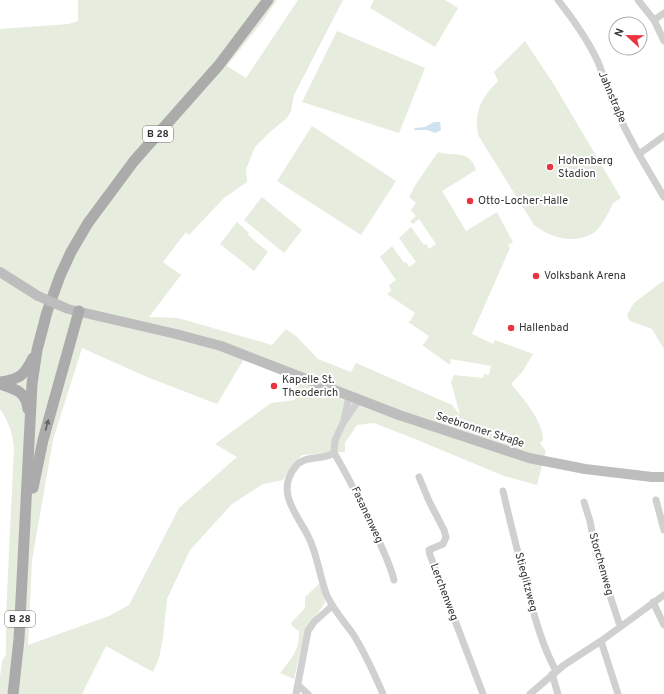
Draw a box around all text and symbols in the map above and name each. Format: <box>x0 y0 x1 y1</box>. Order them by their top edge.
north arrow <box>608 16 648 56</box>
text: N <box>612 26 628 39</box>
street label: Jahnstraße <box>595 69 629 125</box>
road number: B 28 <box>143 126 173 142</box>
place label: Hohenberg Stadion <box>558 154 613 181</box>
marker: Hohenberg Stadion <box>545 162 555 172</box>
place label: Otto-Locher-Halle <box>478 194 568 208</box>
marker: Otto-Locher-Halle <box>465 196 475 206</box>
place label: Volksbank Arena <box>544 269 626 283</box>
marker: Volksbank Arena <box>531 271 541 281</box>
place label: Hallenbad <box>519 321 569 335</box>
marker: Hallenbad <box>506 323 516 333</box>
place label: Kapelle St. Theoderich <box>282 373 338 400</box>
marker: Kapelle St. Theoderich <box>269 381 279 391</box>
street label: Seebronner Straße <box>434 409 526 451</box>
one-way arrow <box>45 419 51 431</box>
street label: Fasanenweg <box>348 485 386 545</box>
street label: Storchenweg <box>585 531 617 597</box>
street label: Stieglitzweg <box>511 551 541 613</box>
street label: Lerchenweg <box>427 561 461 623</box>
road number: B 28 <box>5 611 35 627</box>

